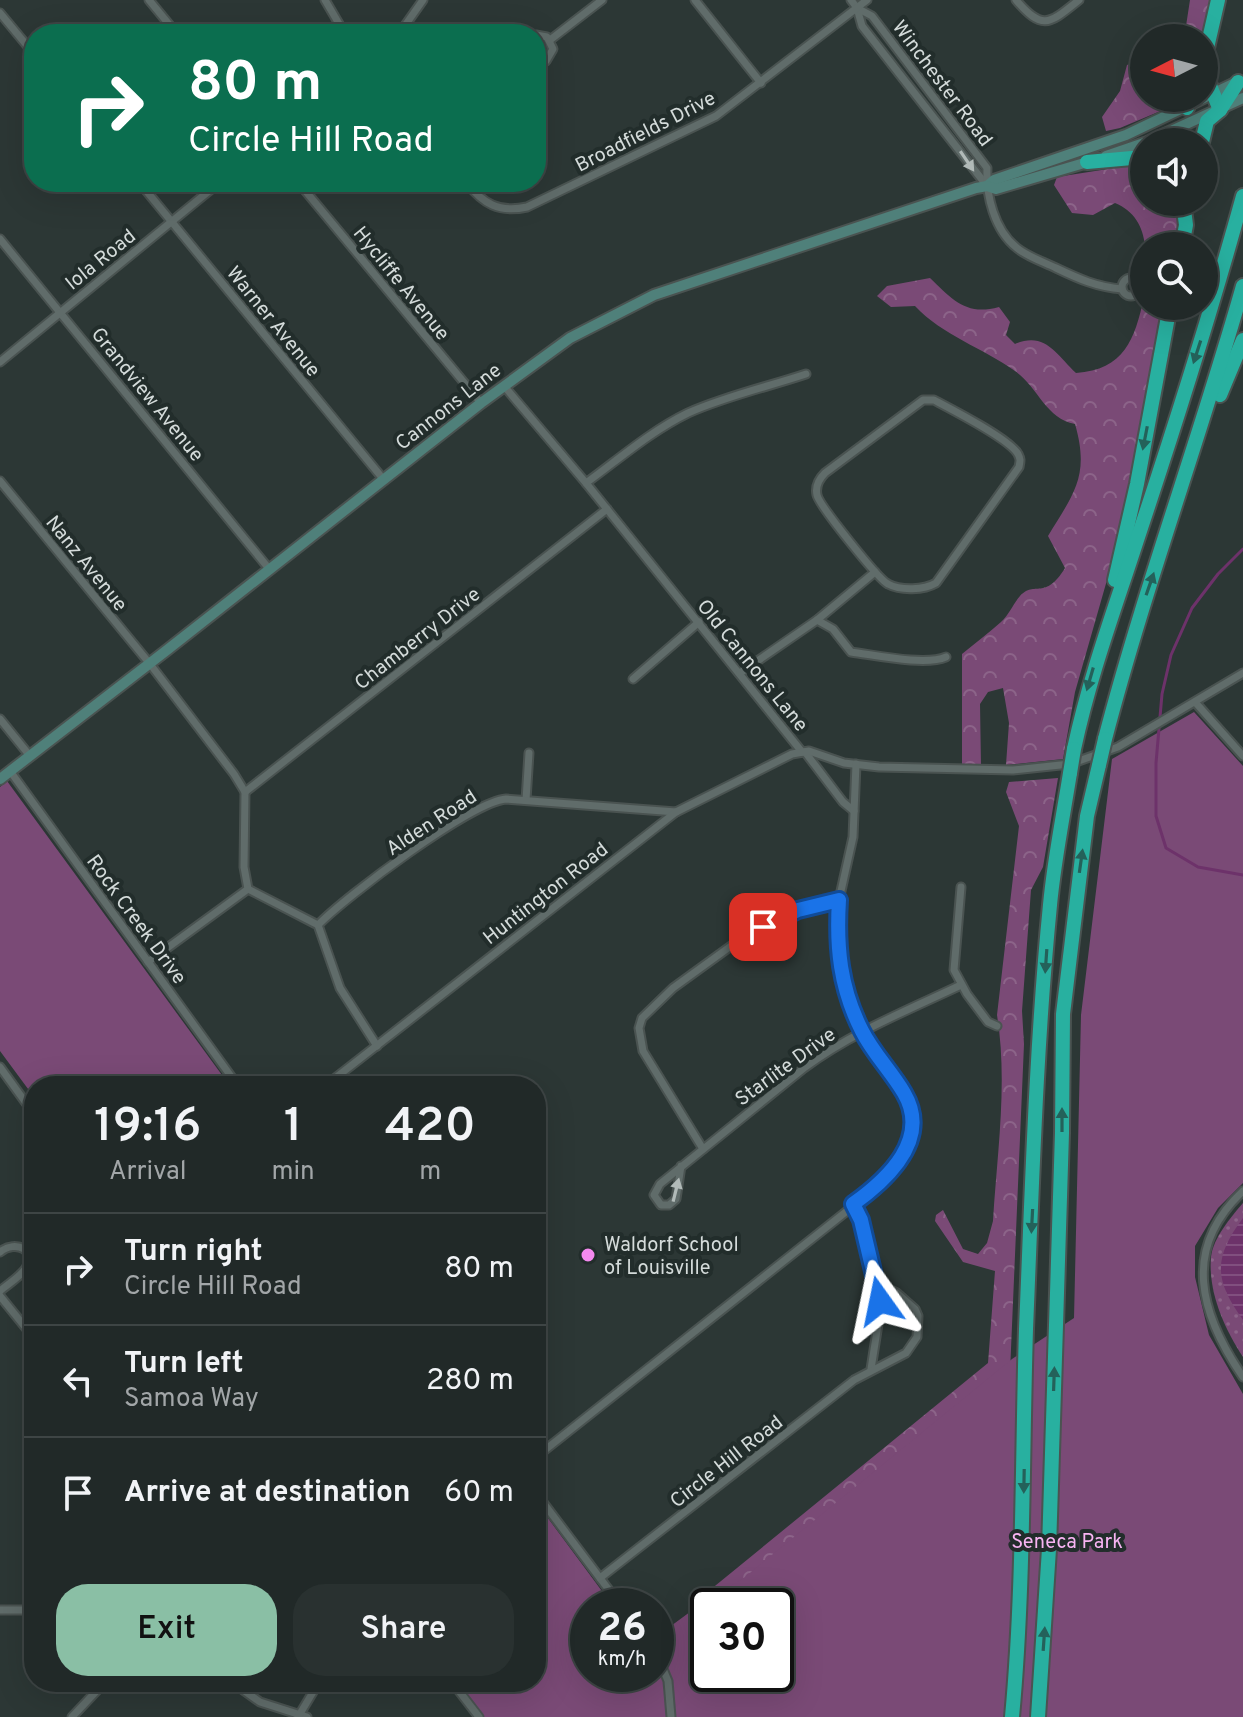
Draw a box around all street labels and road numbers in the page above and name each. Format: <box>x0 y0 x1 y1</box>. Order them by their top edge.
street label: Winchester Road <box>885 16 997 153</box>
street label: Broadfields Drive <box>571 86 721 179</box>
street label: Hycliffe Avenue <box>346 222 455 347</box>
street label: Iola Road <box>61 224 142 297</box>
street label: Warner Avenue <box>220 261 325 383</box>
street label: Grandview Avenue <box>84 323 209 468</box>
street label: Cannons Lane <box>391 358 507 457</box>
street label: Nanz Avenue <box>39 511 132 618</box>
street label: Chamberry Drive <box>350 582 486 697</box>
street label: Old Cannons Lane <box>690 595 813 738</box>
street label: Alden Road <box>382 785 482 863</box>
street label: Huntington Road <box>478 838 614 952</box>
street label: Rock Creek Drive <box>79 850 191 990</box>
street label: Starlite Drive <box>731 1022 842 1113</box>
street label: Circle Hill Road <box>665 1410 789 1515</box>

